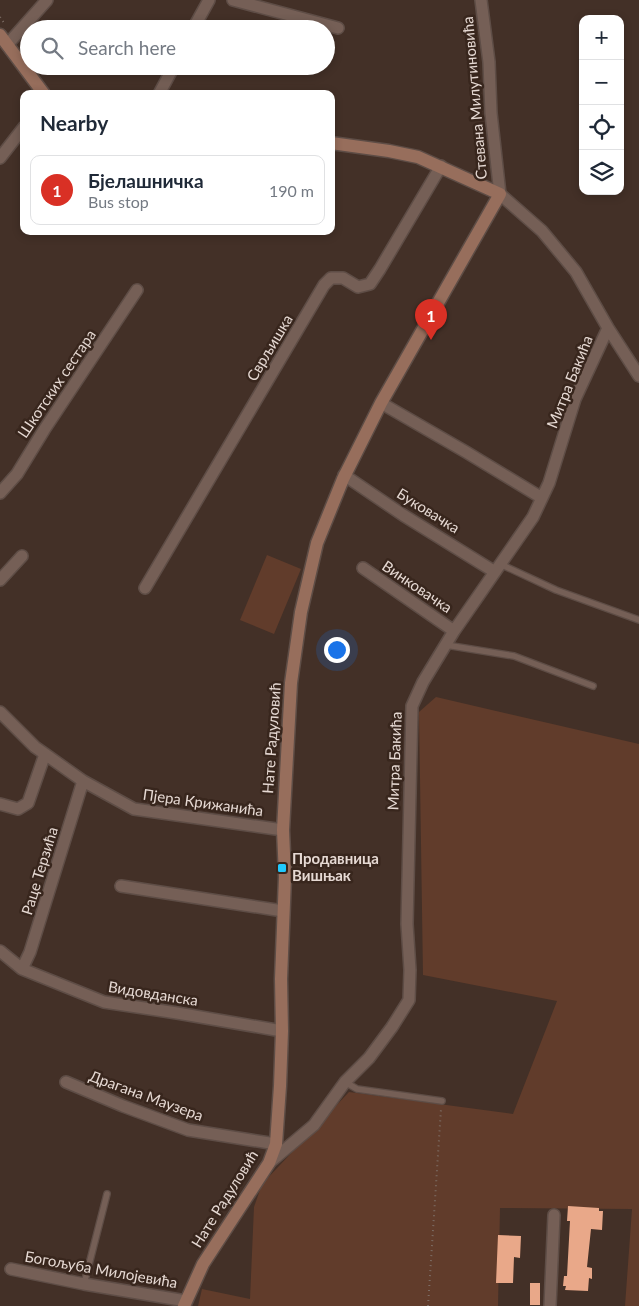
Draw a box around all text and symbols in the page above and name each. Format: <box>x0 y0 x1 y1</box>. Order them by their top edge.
map controls <box>579 15 624 195</box>
button: + <box>579 15 624 60</box>
street label: Стевана Милутиновића <box>458 16 490 180</box>
search box <box>20 20 335 75</box>
icon: search <box>38 34 66 62</box>
text: Search here <box>78 36 176 59</box>
button: − <box>579 60 624 105</box>
button: locate <box>579 105 624 150</box>
text: Nearby <box>40 110 108 135</box>
button: layers <box>579 150 624 195</box>
text: Бјелашничка <box>88 169 204 192</box>
text: 1 <box>52 181 62 200</box>
text: 190 m <box>269 181 314 200</box>
text: Bus stop <box>88 192 149 211</box>
pin: 1 <box>415 299 447 340</box>
street label: Сврљишка <box>242 311 296 384</box>
street label: Шкотских сестара <box>13 326 99 441</box>
street label: Митра Бакића <box>542 333 596 431</box>
street label: Буковачка <box>394 484 463 536</box>
street label: Винковачка <box>379 556 456 616</box>
your location <box>324 637 350 663</box>
street label: Нате Радуловић <box>258 682 284 794</box>
street label: Митра Бакића <box>383 711 405 811</box>
street label: Пјера Крижанића <box>142 785 264 819</box>
street label: Раце Терзића <box>17 824 61 917</box>
place label: Продавница Вишњак <box>292 849 379 884</box>
marker: Продавница Вишњак <box>276 862 288 874</box>
street label: Видовданска <box>107 977 199 1009</box>
street label: Драгана Маузера <box>87 1066 206 1124</box>
street label: Нате Радуловић <box>187 1146 261 1251</box>
street label: Богољуба Милојевића <box>23 1247 179 1291</box>

